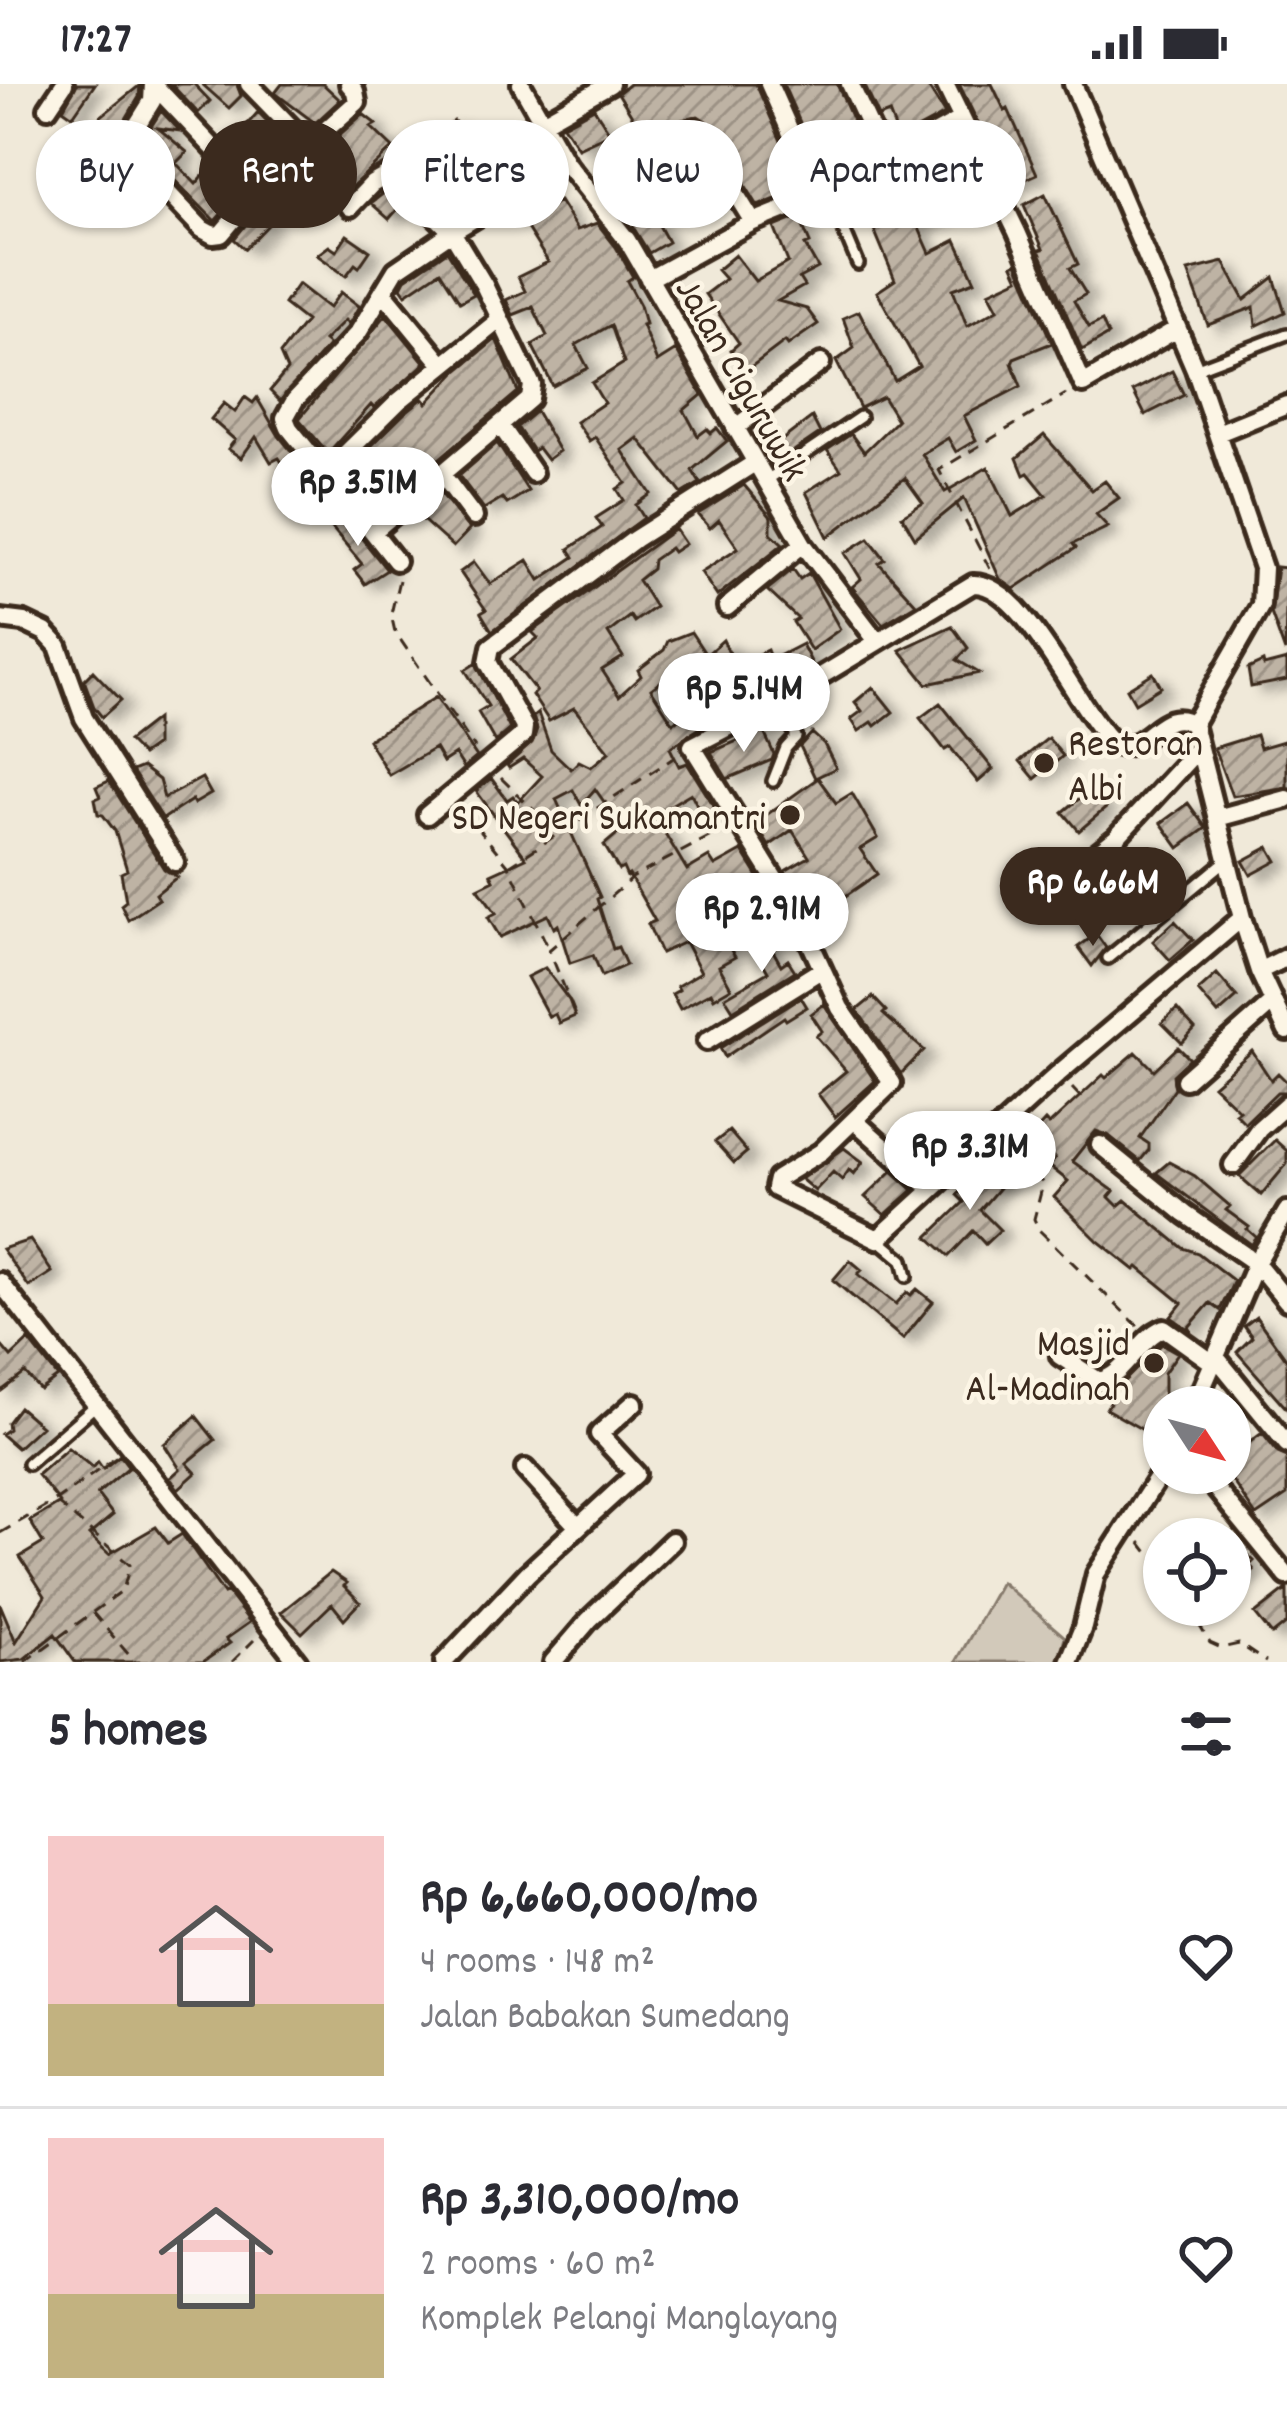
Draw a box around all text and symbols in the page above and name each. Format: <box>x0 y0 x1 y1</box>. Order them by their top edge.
text: 17:27 <box>60 10 131 74</box>
chip: Buy <box>36 120 175 228</box>
chip: Rent <box>199 120 357 228</box>
chip: Filters <box>381 120 569 228</box>
chip: New <box>593 120 743 228</box>
chip: Apartment <box>767 120 1026 228</box>
street label: Jalan Ciguruwik <box>658 269 819 493</box>
pin: Rp 3.51M <box>234 447 482 549</box>
text: Rp 3.51M <box>298 458 418 513</box>
pin: Rp 5.14M <box>620 653 868 755</box>
text: Rp 5.14M <box>685 664 803 719</box>
place label: Restoran Albi <box>1068 720 1203 820</box>
marker: Restoran Albi <box>1031 750 1057 776</box>
place label: SD Negeri Sukamantri <box>451 794 766 849</box>
marker: SD Negeri Sukamantri <box>777 802 803 828</box>
pin: Rp 6.66M <box>969 847 1217 949</box>
text: Rp 6.66M <box>1027 858 1159 913</box>
pin: Rp 2.91M <box>638 873 886 975</box>
text: Rp 2.91M <box>703 884 821 939</box>
pin: Rp 3.31M <box>846 1111 1094 1213</box>
text: Rp 3.31M <box>911 1122 1029 1177</box>
place label: Masjid Al-Madinah <box>965 1320 1130 1420</box>
marker: Masjid Al-Madinah <box>1141 1350 1167 1376</box>
north arrow <box>1143 1386 1251 1494</box>
map controls <box>1143 1386 1251 1626</box>
button: locate <box>1143 1518 1251 1626</box>
text: 5 homes <box>48 1698 208 1770</box>
icon: filters <box>1173 1701 1239 1767</box>
text: Rp 6,660,000/mo <box>420 1865 758 1937</box>
icon: home <box>144 1884 288 2028</box>
icon: heart <box>1173 1923 1239 1989</box>
text: 4 rooms · 148 m² <box>420 1937 655 1992</box>
text: Jalan Babakan Sumedang <box>420 1992 790 2047</box>
text: Rp 3,310,000/mo <box>420 2167 739 2239</box>
icon: home <box>144 2186 288 2330</box>
icon: heart <box>1173 2225 1239 2291</box>
text: 2 rooms · 60 m² <box>420 2239 655 2294</box>
text: Komplek Pelangi Manglayang <box>420 2294 838 2349</box>

